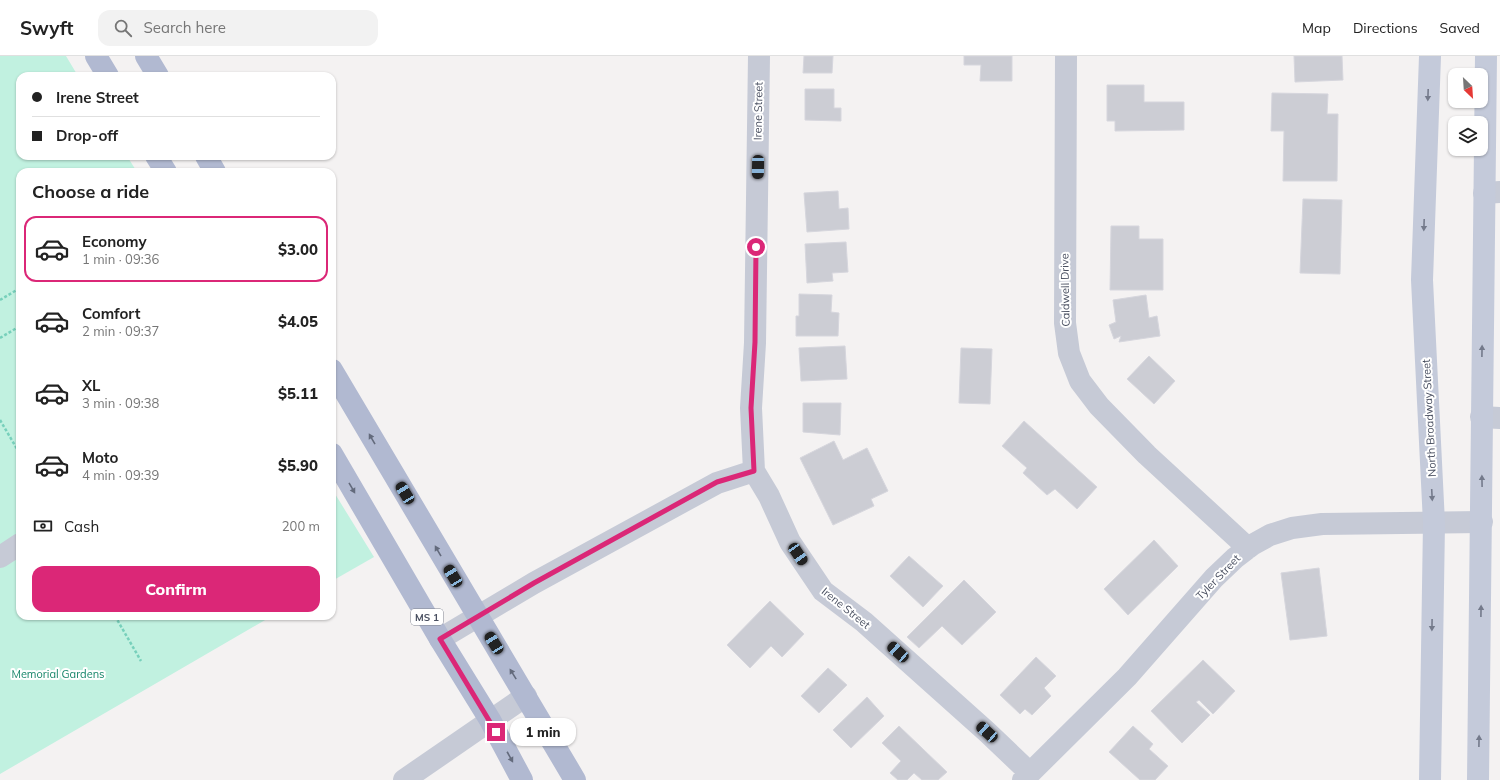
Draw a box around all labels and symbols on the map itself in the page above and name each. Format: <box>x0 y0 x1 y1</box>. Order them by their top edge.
north arrow <box>1448 68 1488 108</box>
street label: Irene Street <box>750 81 766 140</box>
one-way arrow <box>1425 89 1431 102</box>
car <box>752 155 764 179</box>
one-way arrow <box>1420 219 1427 231</box>
route start <box>747 238 765 256</box>
street label: Caldwell Drive <box>1057 253 1073 327</box>
one-way arrow <box>1479 344 1485 357</box>
street label: North Broadway Street <box>1419 359 1439 477</box>
one-way arrow <box>369 433 376 445</box>
one-way arrow <box>1479 474 1485 487</box>
car <box>394 480 416 506</box>
one-way arrow <box>348 482 355 494</box>
one-way arrow <box>1429 489 1436 501</box>
car <box>786 541 810 567</box>
one-way arrow <box>435 545 442 557</box>
street label: Tyler Street <box>1193 551 1243 603</box>
car <box>442 563 464 589</box>
street label: Irene Street <box>819 584 873 632</box>
one-way arrow <box>1478 604 1484 617</box>
road number: MS 1 <box>411 609 443 625</box>
one-way arrow <box>1429 619 1435 632</box>
car <box>483 630 505 656</box>
car <box>885 640 911 664</box>
park label: Memorial Gardens <box>11 667 105 681</box>
one-way arrow <box>509 668 516 680</box>
callout: 1 min <box>510 718 576 746</box>
car <box>974 720 1000 744</box>
route end <box>487 723 505 741</box>
one-way arrow <box>1476 734 1482 747</box>
one-way arrow <box>507 751 513 763</box>

